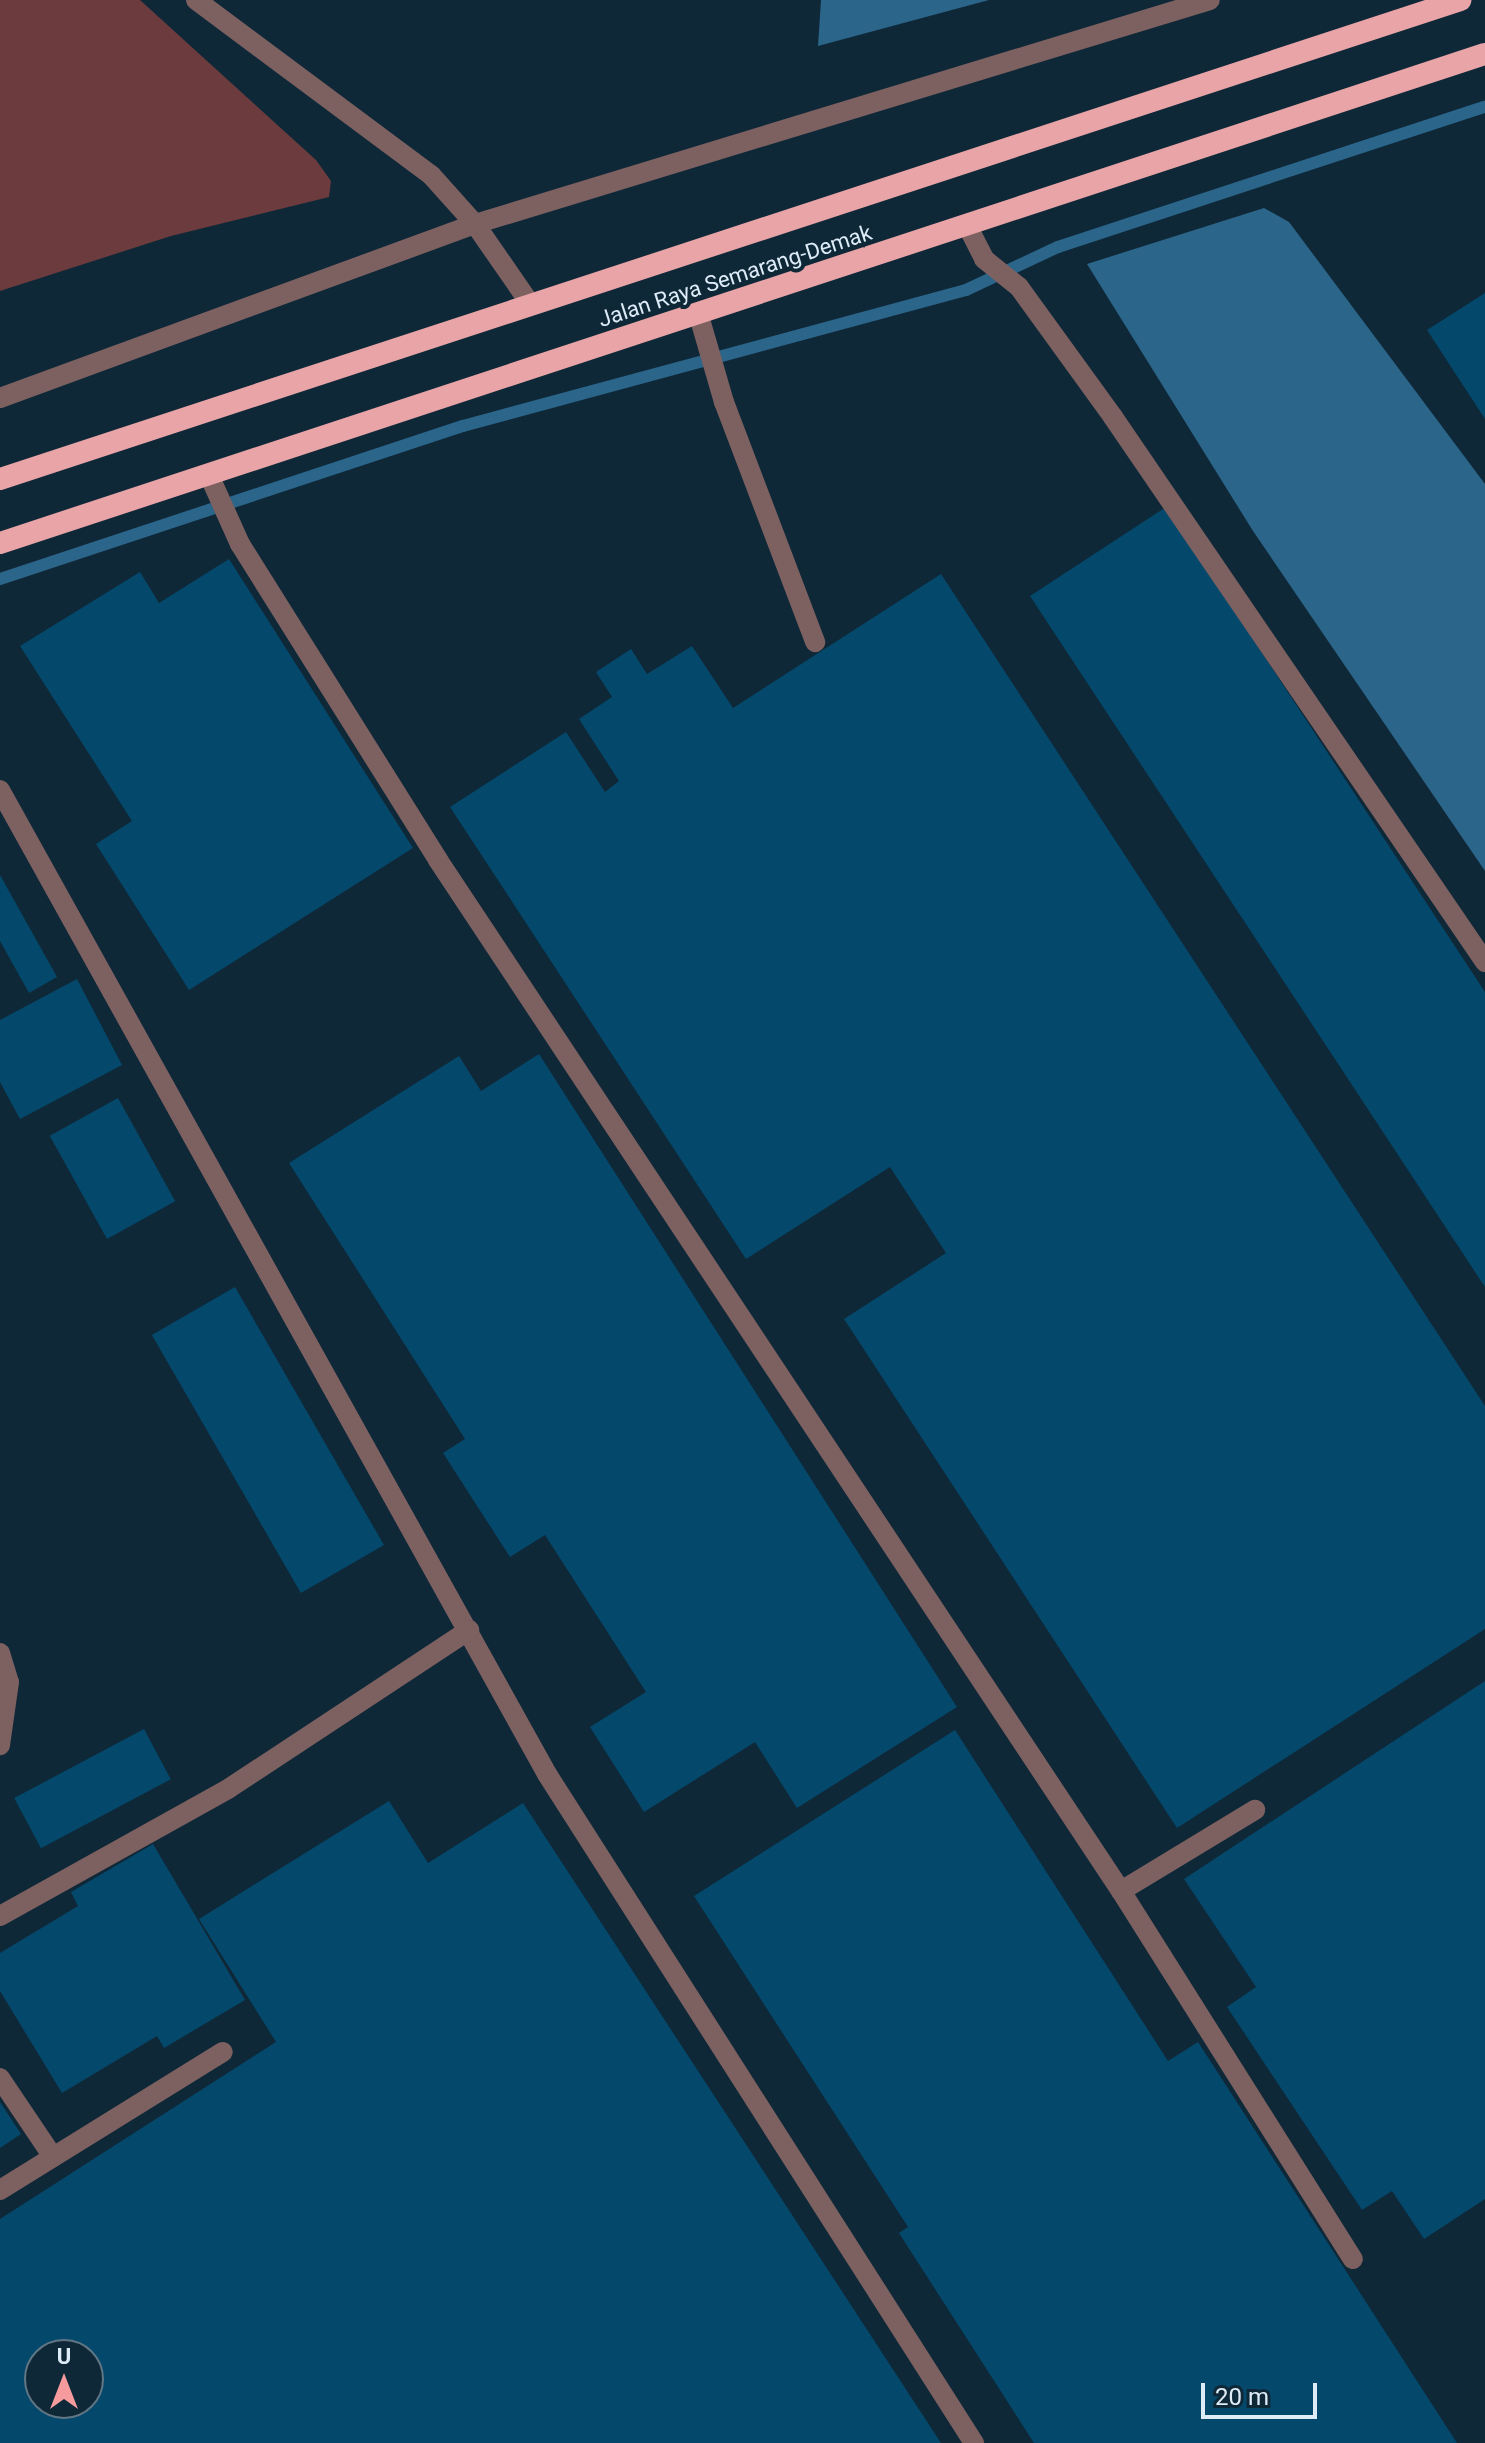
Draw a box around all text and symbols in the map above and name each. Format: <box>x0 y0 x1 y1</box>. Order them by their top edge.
street label: Jalan Raya Semarang-Demak <box>595 219 875 333</box>
north arrow <box>24 2339 104 2419</box>
text: U <box>57 2344 71 2369</box>
scale bar <box>1205 2367 1321 2417</box>
text: 20 m <box>1215 2383 1269 2411</box>

